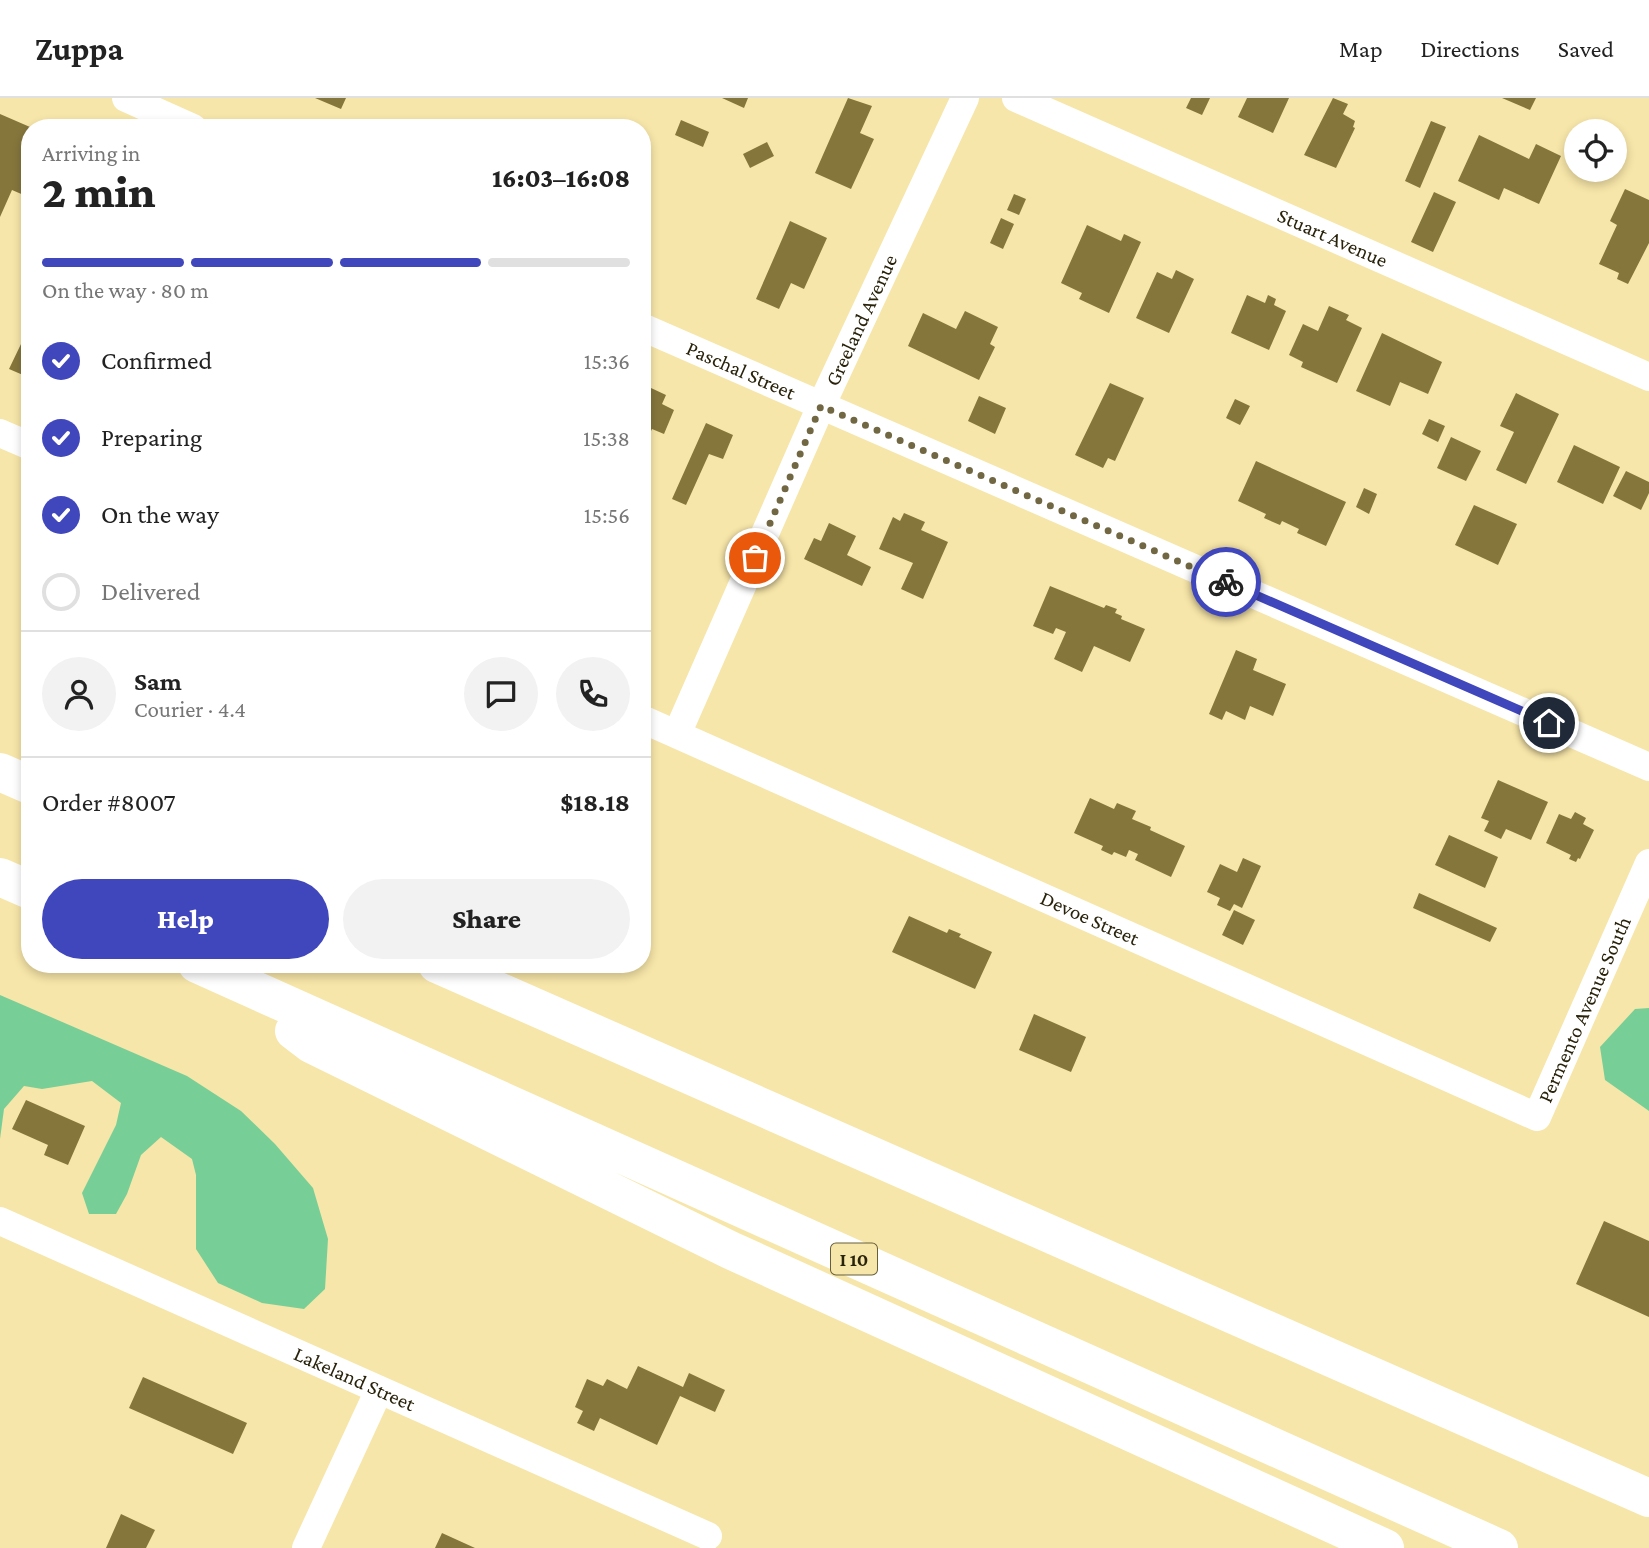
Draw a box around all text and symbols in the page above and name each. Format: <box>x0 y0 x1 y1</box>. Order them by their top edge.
text: Zuppa <box>35 30 124 67</box>
text: Map <box>1339 35 1383 62</box>
text: Directions <box>1421 35 1520 62</box>
text: Saved <box>1558 35 1614 62</box>
map controls <box>1564 119 1627 182</box>
button: locate <box>1564 119 1627 182</box>
text: Arriving in <box>42 140 140 166</box>
text: 16:03–16:08 <box>492 164 630 193</box>
text: 2 min <box>42 166 156 217</box>
street label: Stuart Avenue <box>1274 203 1391 272</box>
street label: Greeland Avenue <box>820 251 902 390</box>
text: On the way · 80 m <box>42 277 209 303</box>
street label: Paschal Street <box>683 336 800 405</box>
icon: check <box>42 342 80 380</box>
text: Confirmed <box>101 346 212 375</box>
text: 15:36 <box>584 348 630 374</box>
icon: check <box>42 419 80 457</box>
text: Preparing <box>101 423 202 452</box>
text: 15:38 <box>583 425 630 451</box>
icon: check <box>42 496 80 534</box>
text: On the way <box>101 500 219 529</box>
text: 15:56 <box>584 502 630 528</box>
pin <box>725 528 785 588</box>
icon: bag <box>736 539 774 577</box>
courier <box>1191 547 1261 617</box>
icon: bike <box>1207 563 1245 601</box>
text: Delivered <box>101 577 200 606</box>
button: person <box>42 657 116 731</box>
button: chat <box>464 657 538 731</box>
button: phone <box>556 657 630 731</box>
text: Sam <box>134 667 182 696</box>
pin <box>1519 693 1579 753</box>
text: Courier · 4.4 <box>134 696 246 722</box>
icon: home <box>1530 704 1568 742</box>
text: Order #8007 <box>42 788 175 817</box>
text: $18.18 <box>560 788 630 817</box>
button: Help <box>42 879 329 959</box>
button: Share <box>343 879 630 959</box>
street label: Devoe Street <box>1037 886 1144 951</box>
street label: Permento Avenue South <box>1533 913 1636 1106</box>
road number: I 10 <box>831 1244 877 1274</box>
street label: Lakeland Street <box>290 1341 420 1417</box>

